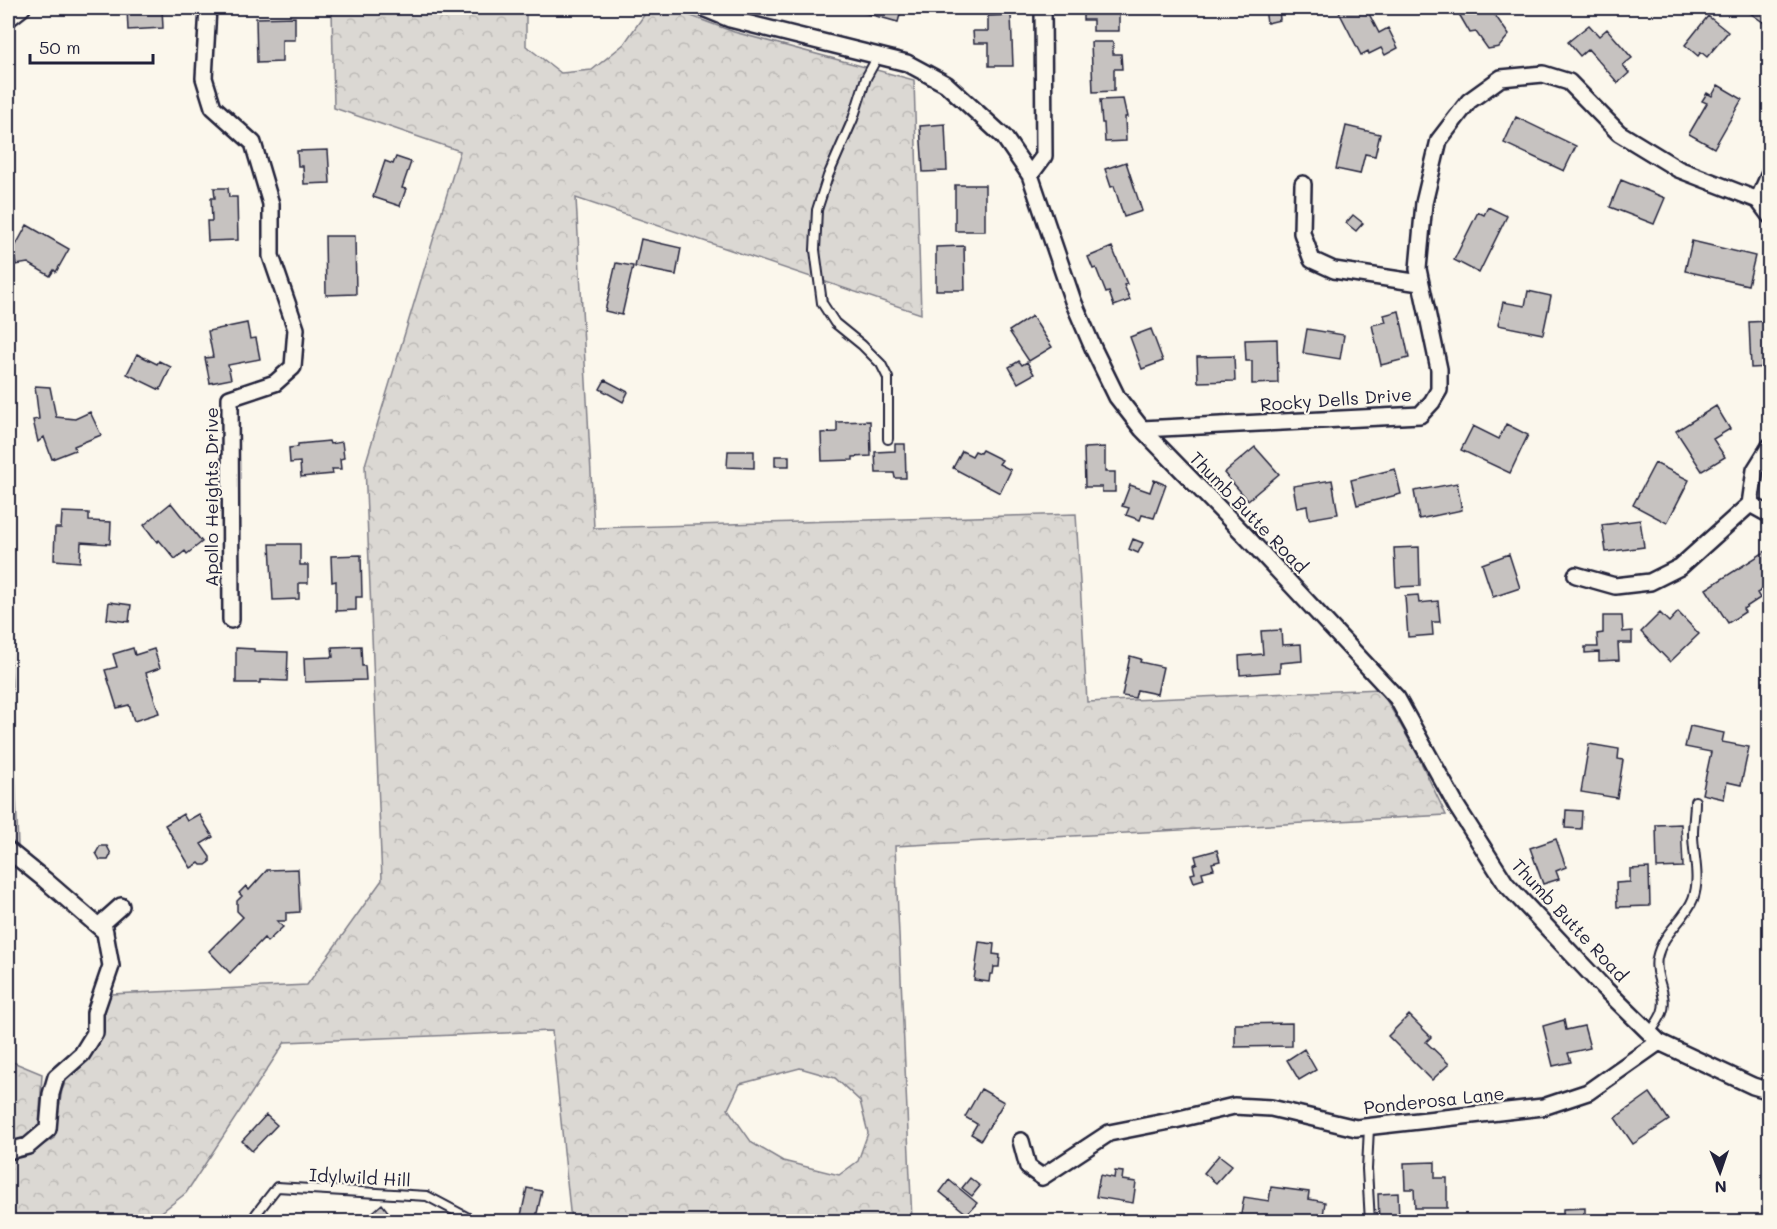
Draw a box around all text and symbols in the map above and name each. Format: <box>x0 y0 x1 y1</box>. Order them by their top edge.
scale bar <box>30 27 153 65</box>
text: 50 m <box>39 35 81 59</box>
street label: Rocky Dells Drive <box>1259 382 1413 416</box>
street label: Apollo Heights Drive <box>199 407 223 587</box>
street label: Thumb Butte Road <box>1185 446 1313 578</box>
street label: Thumb Butte Road <box>1507 853 1633 987</box>
street label: Ponderosa Lane <box>1362 1081 1506 1119</box>
north arrow <box>1690 1142 1750 1202</box>
street label: Idylwild Hill <box>309 1162 411 1192</box>
text: N <box>1714 1177 1727 1198</box>

